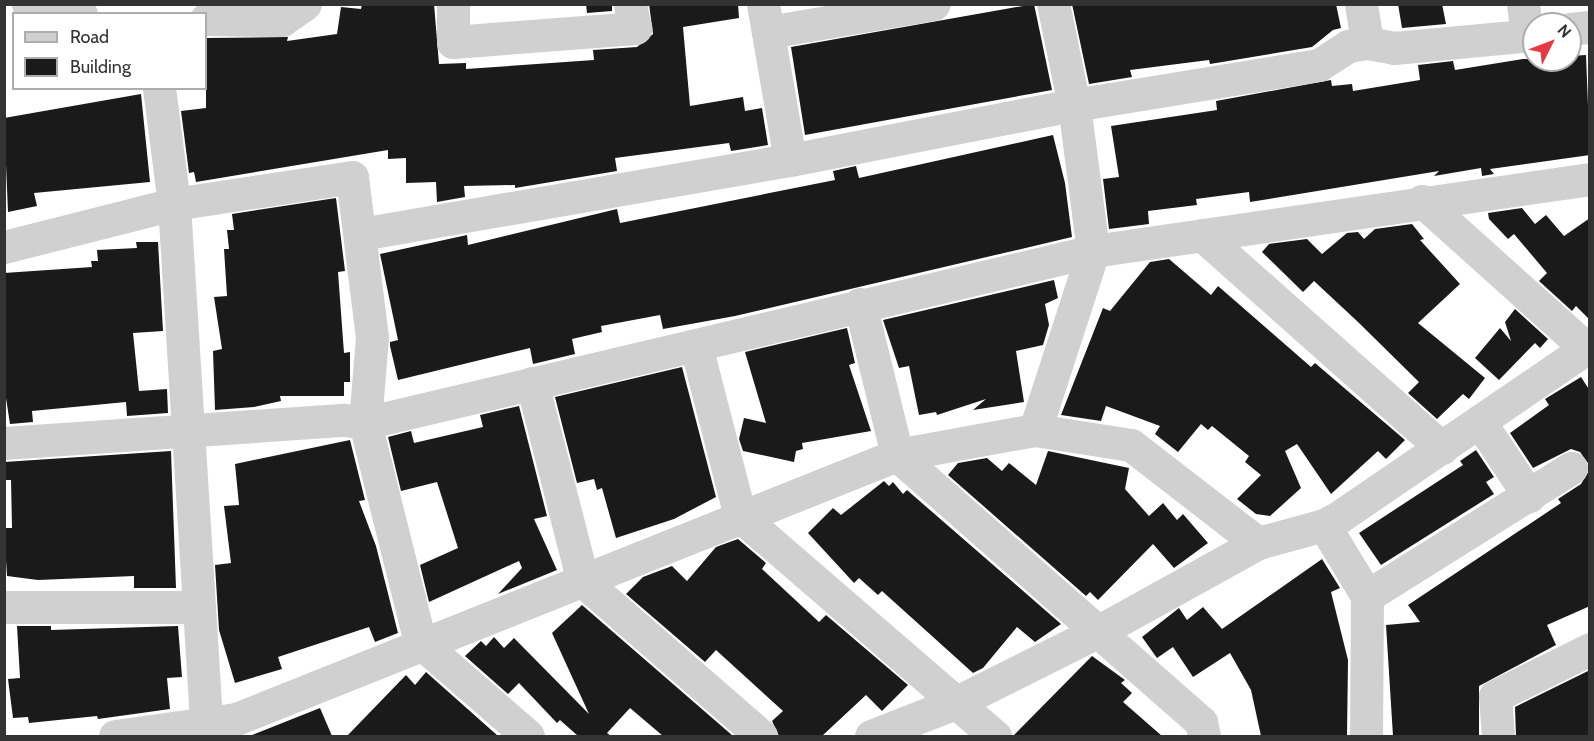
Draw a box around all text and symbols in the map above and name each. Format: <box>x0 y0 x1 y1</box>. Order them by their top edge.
legend <box>12 12 207 90</box>
north arrow <box>1522 12 1582 72</box>
text: N <box>1553 20 1575 42</box>
text: Road <box>70 26 109 48</box>
text: Building <box>70 56 131 78</box>

